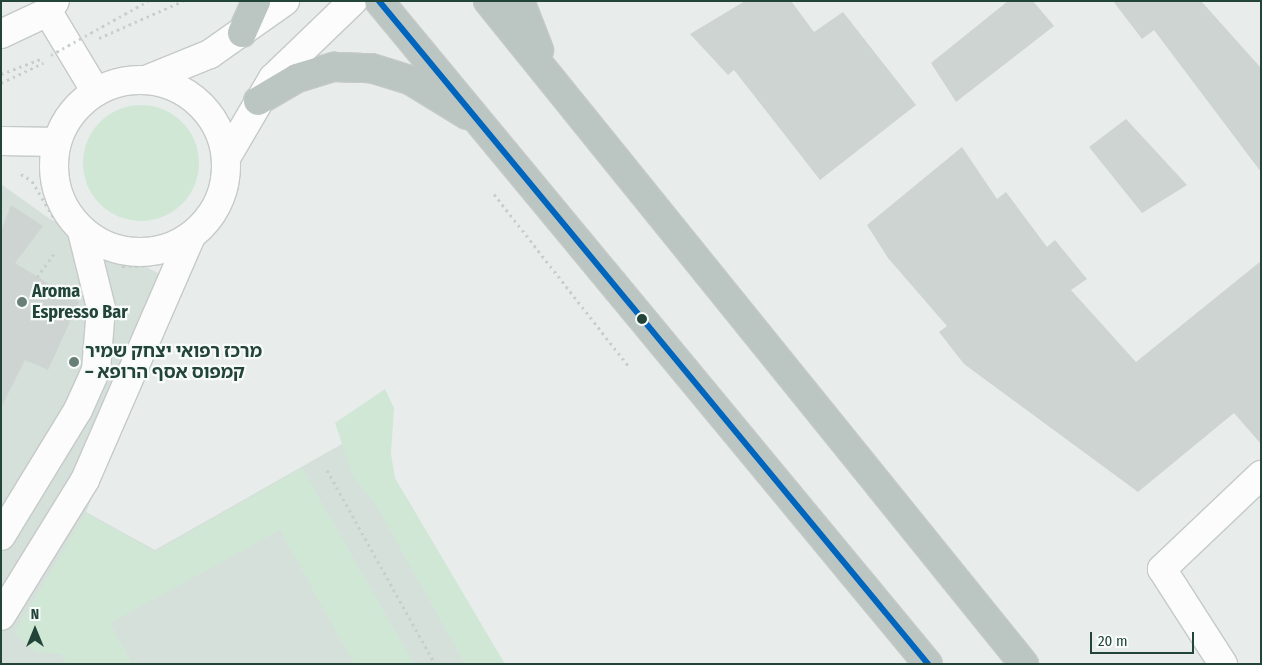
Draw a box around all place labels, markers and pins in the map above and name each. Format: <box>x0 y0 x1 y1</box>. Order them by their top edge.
place label: Aroma Espresso Bar <box>32 281 128 324</box>
marker: Aroma Espresso Bar <box>16 296 28 308</box>
unlabelled marker <box>637 314 647 324</box>
place label: מרכז רפואי יצחק שמיר – קמפוס אסף הרופא <box>85 341 262 384</box>
marker: מרכז רפואי יצחק שמיר – קמפוס אסף הרופא <box>67 355 81 369</box>

